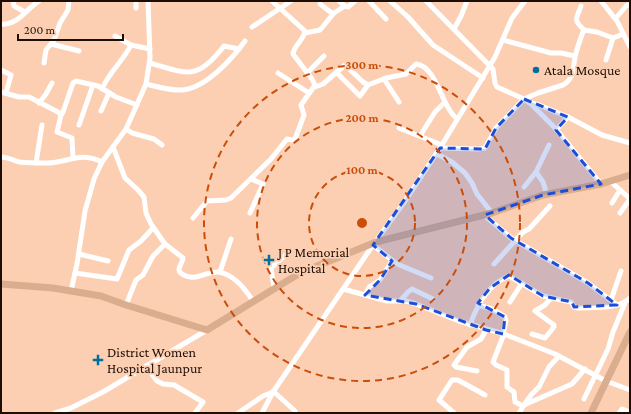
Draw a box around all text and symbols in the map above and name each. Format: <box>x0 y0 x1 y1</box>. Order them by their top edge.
scale bar <box>18 16 123 42</box>
text: 200 m <box>24 23 56 37</box>
text: 300 m <box>346 58 379 72</box>
place label: Atala Mosque <box>544 62 620 78</box>
marker: Atala Mosque <box>531 65 541 75</box>
text: 200 m <box>345 111 379 125</box>
text: 100 m <box>346 163 379 177</box>
centre of rings <box>355 216 369 230</box>
place label: J P Memorial Hospital <box>276 244 350 276</box>
marker: J P Memorial Hospital <box>263 254 275 266</box>
place label: District Women Hospital Jaunpur <box>107 344 202 376</box>
marker: District Women Hospital Jaunpur <box>92 354 104 366</box>

